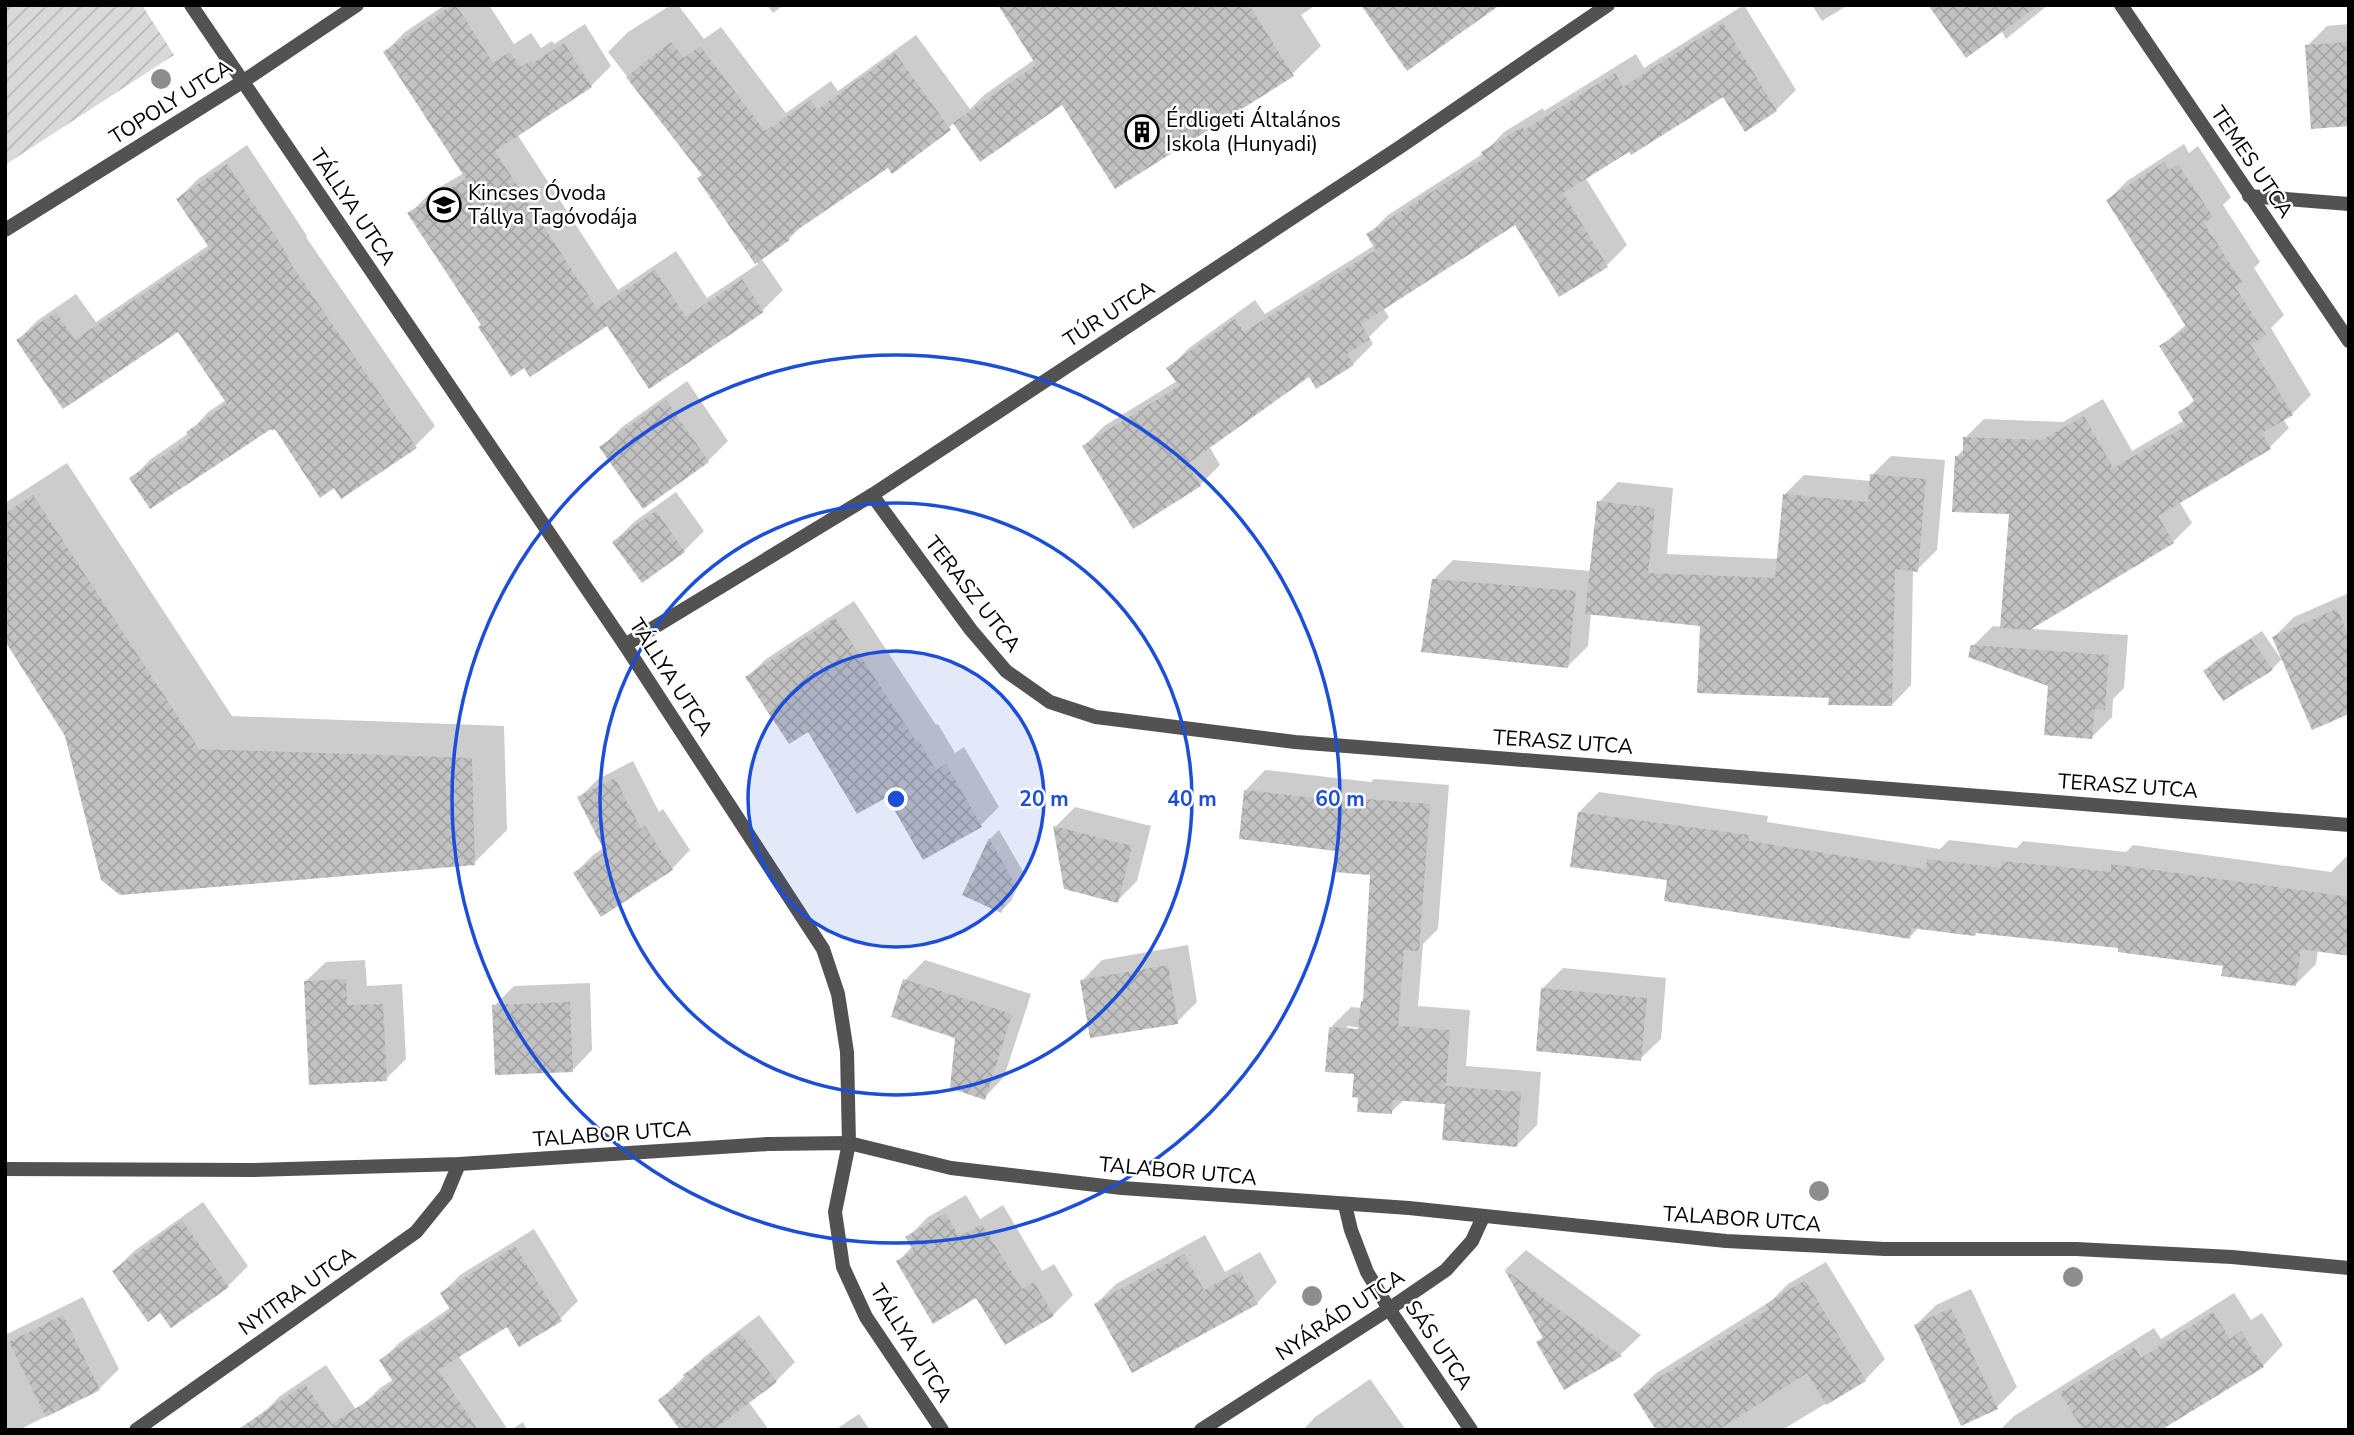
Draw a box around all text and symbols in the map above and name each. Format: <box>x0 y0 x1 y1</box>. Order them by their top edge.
street label: TOPOLY UTCA <box>104 53 238 151</box>
street label: TEMES UTCA <box>2204 101 2300 223</box>
place label: Érdligeti Általános Iskola (Hunyadi) <box>1166 106 1341 158</box>
building icon: Érdligeti Általános Iskola (Hunyadi) <box>1123 113 1161 151</box>
street label: TÁLLYA UTCA <box>304 143 402 271</box>
place label: Kincses Óvoda Tállya Tagóvodája <box>468 179 637 231</box>
school or university icon: Kincses Óvoda Tállya Tagóvodája <box>425 186 463 224</box>
street label: TÚR UTCA <box>1058 274 1160 354</box>
street label: TERASZ UTCA <box>919 530 1027 658</box>
street label: TÁLLYA UTCA <box>623 613 719 741</box>
street label: TERASZ UTCA <box>1492 723 1634 761</box>
street label: TERASZ UTCA <box>2057 767 2199 805</box>
text: 20 m <box>1019 785 1069 813</box>
text: 40 m <box>1167 785 1217 813</box>
text: 60 m <box>1315 785 1365 813</box>
centre of rings <box>884 787 908 811</box>
street label: TALABOR UTCA <box>532 1115 692 1153</box>
street label: TALABOR UTCA <box>1098 1150 1258 1192</box>
street label: TALABOR UTCA <box>1662 1200 1822 1238</box>
street label: NYITRA UTCA <box>233 1240 361 1342</box>
street label: NYÁRÁD UTCA <box>1270 1263 1410 1367</box>
street label: TÁLLYA UTCA <box>863 1278 959 1408</box>
street label: SÁS UTCA <box>1399 1295 1479 1395</box>

